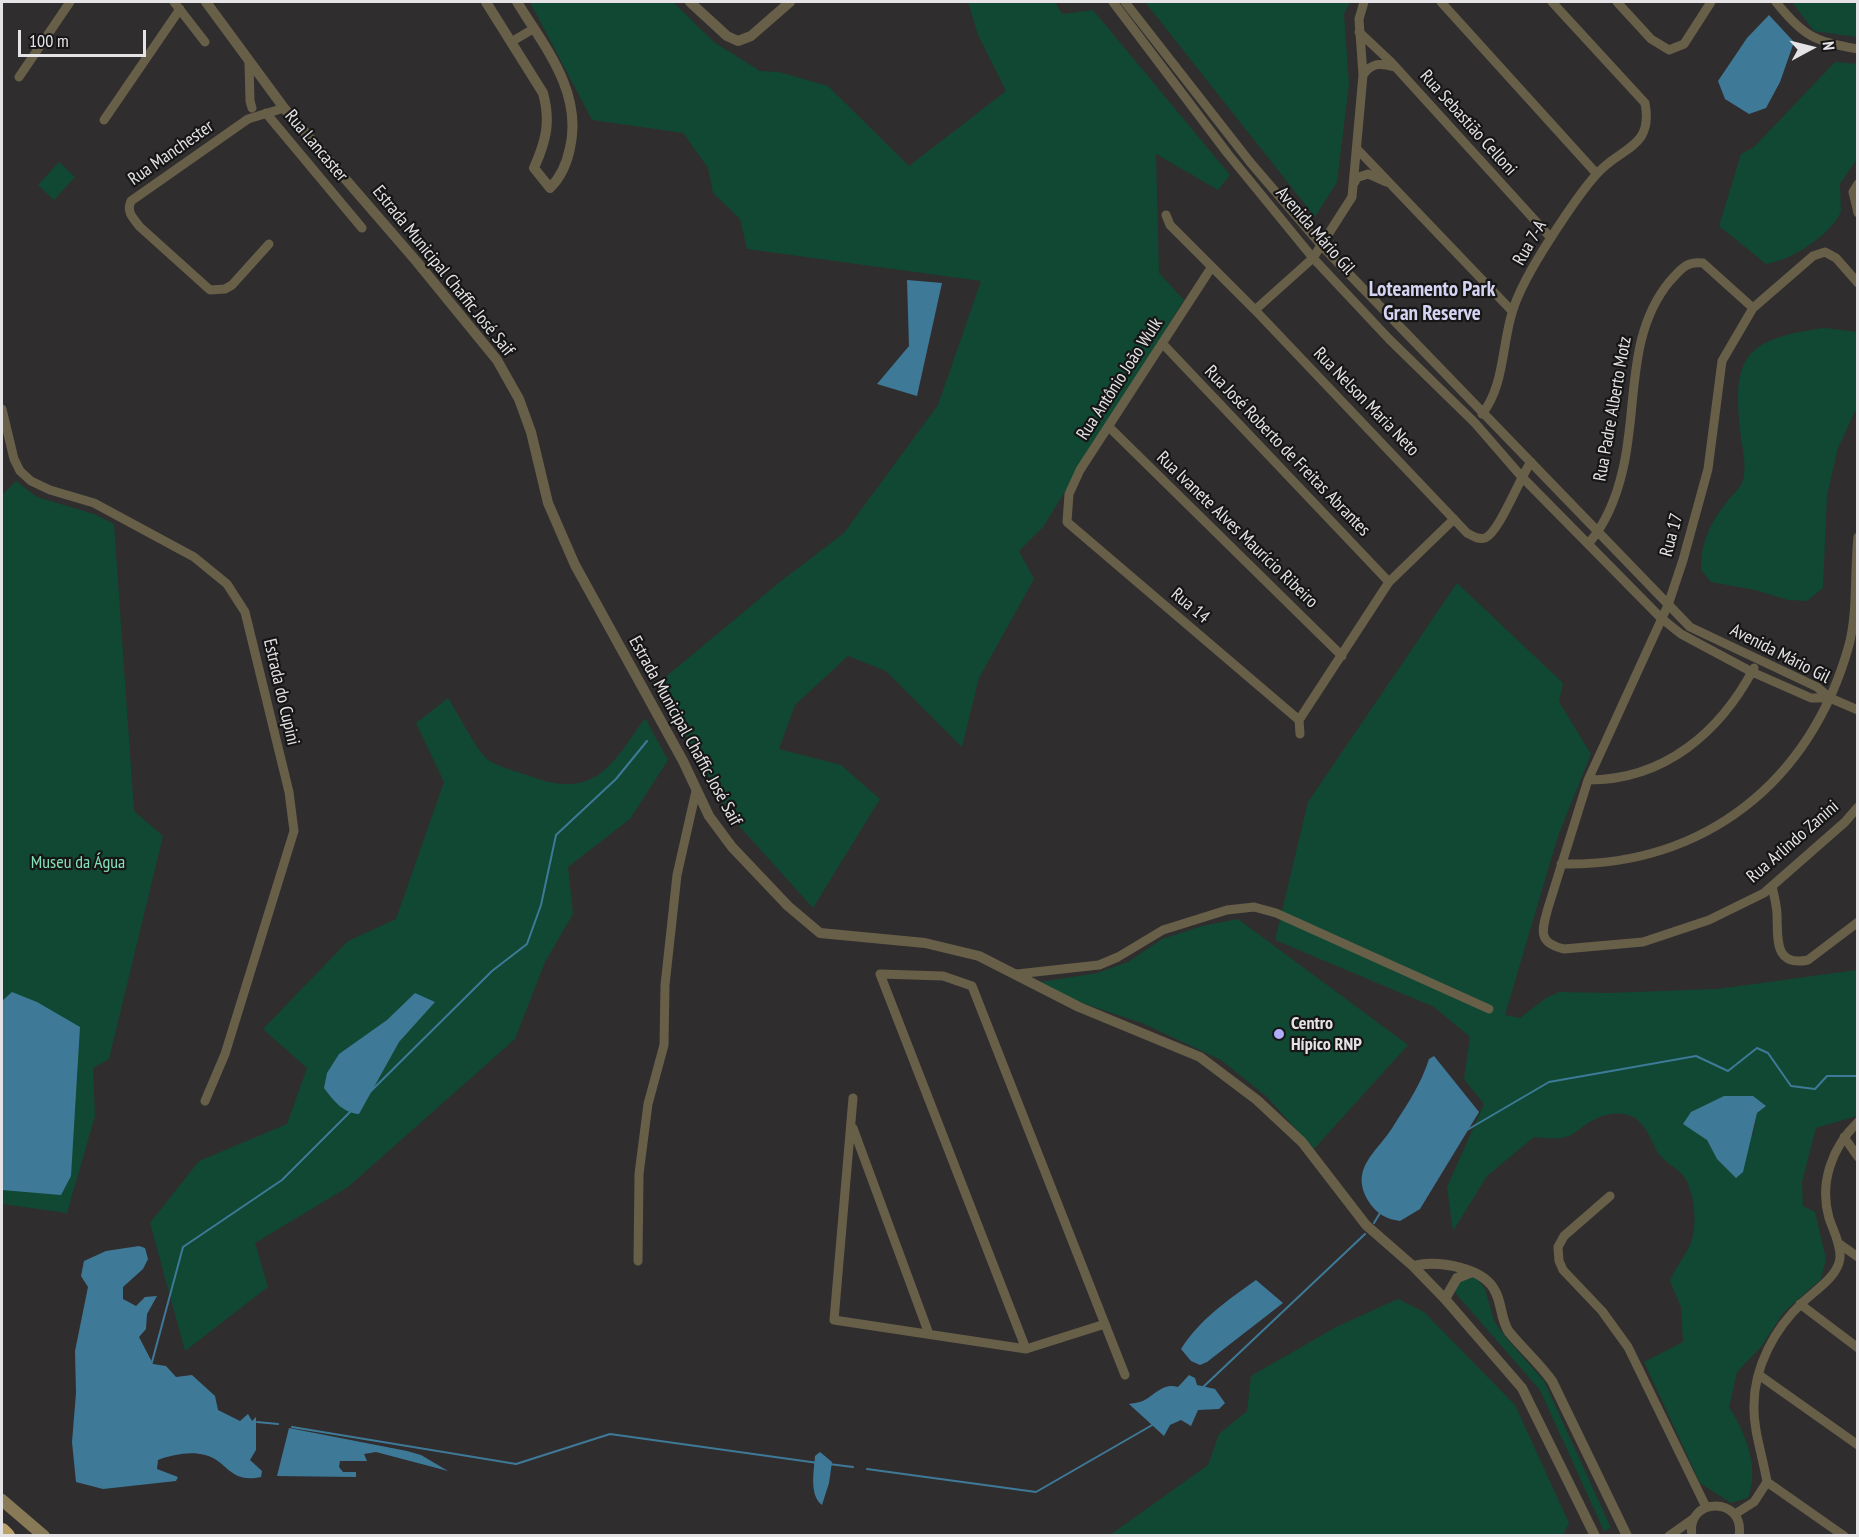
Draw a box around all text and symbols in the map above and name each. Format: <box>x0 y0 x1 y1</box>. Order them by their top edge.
scale bar <box>21 18 148 56</box>
north arrow <box>1781 18 1841 78</box>
text: 100 m <box>29 29 69 52</box>
text: N <box>1818 40 1839 51</box>
street label: Rua Sebastião Celloni <box>1415 66 1521 180</box>
street label: Rua Lancaster <box>280 106 352 186</box>
street label: Rua Manchester <box>124 116 218 190</box>
street label: Estrada Municipal Chaffic José Saif <box>368 181 518 361</box>
street label: Avenida Mário Gil <box>1271 183 1359 279</box>
street label: Rua 7-A <box>1509 217 1551 269</box>
district label: Loteamento Park Gran Reserve <box>1369 277 1495 327</box>
street label: Rua Antônio João Wulk <box>1072 314 1168 444</box>
street label: Rua Padre Alberto Motz <box>1590 335 1636 483</box>
street label: Rua Nelson Maria Neto <box>1309 343 1423 461</box>
street label: Rua José Roberto de Freitas Abrantes <box>1200 361 1374 541</box>
street label: Rua lvanete Alves Maurício Ribeiro <box>1152 447 1322 613</box>
street label: Rua 17 <box>1656 511 1688 559</box>
street label: Rua 14 <box>1166 584 1214 628</box>
street label: Avenida Mário Gil <box>1727 620 1833 688</box>
street label: Estrada Municipal Chaffic José Saif <box>624 633 746 829</box>
street label: Estrada do Cupini <box>258 637 304 747</box>
street label: Rua Arlindo Zanini <box>1743 796 1843 888</box>
park label: Museu da Água <box>31 852 125 874</box>
place label: Centro Hípico RNP <box>1291 1013 1362 1056</box>
marker: Centro Hípico RNP <box>1272 1027 1286 1041</box>

